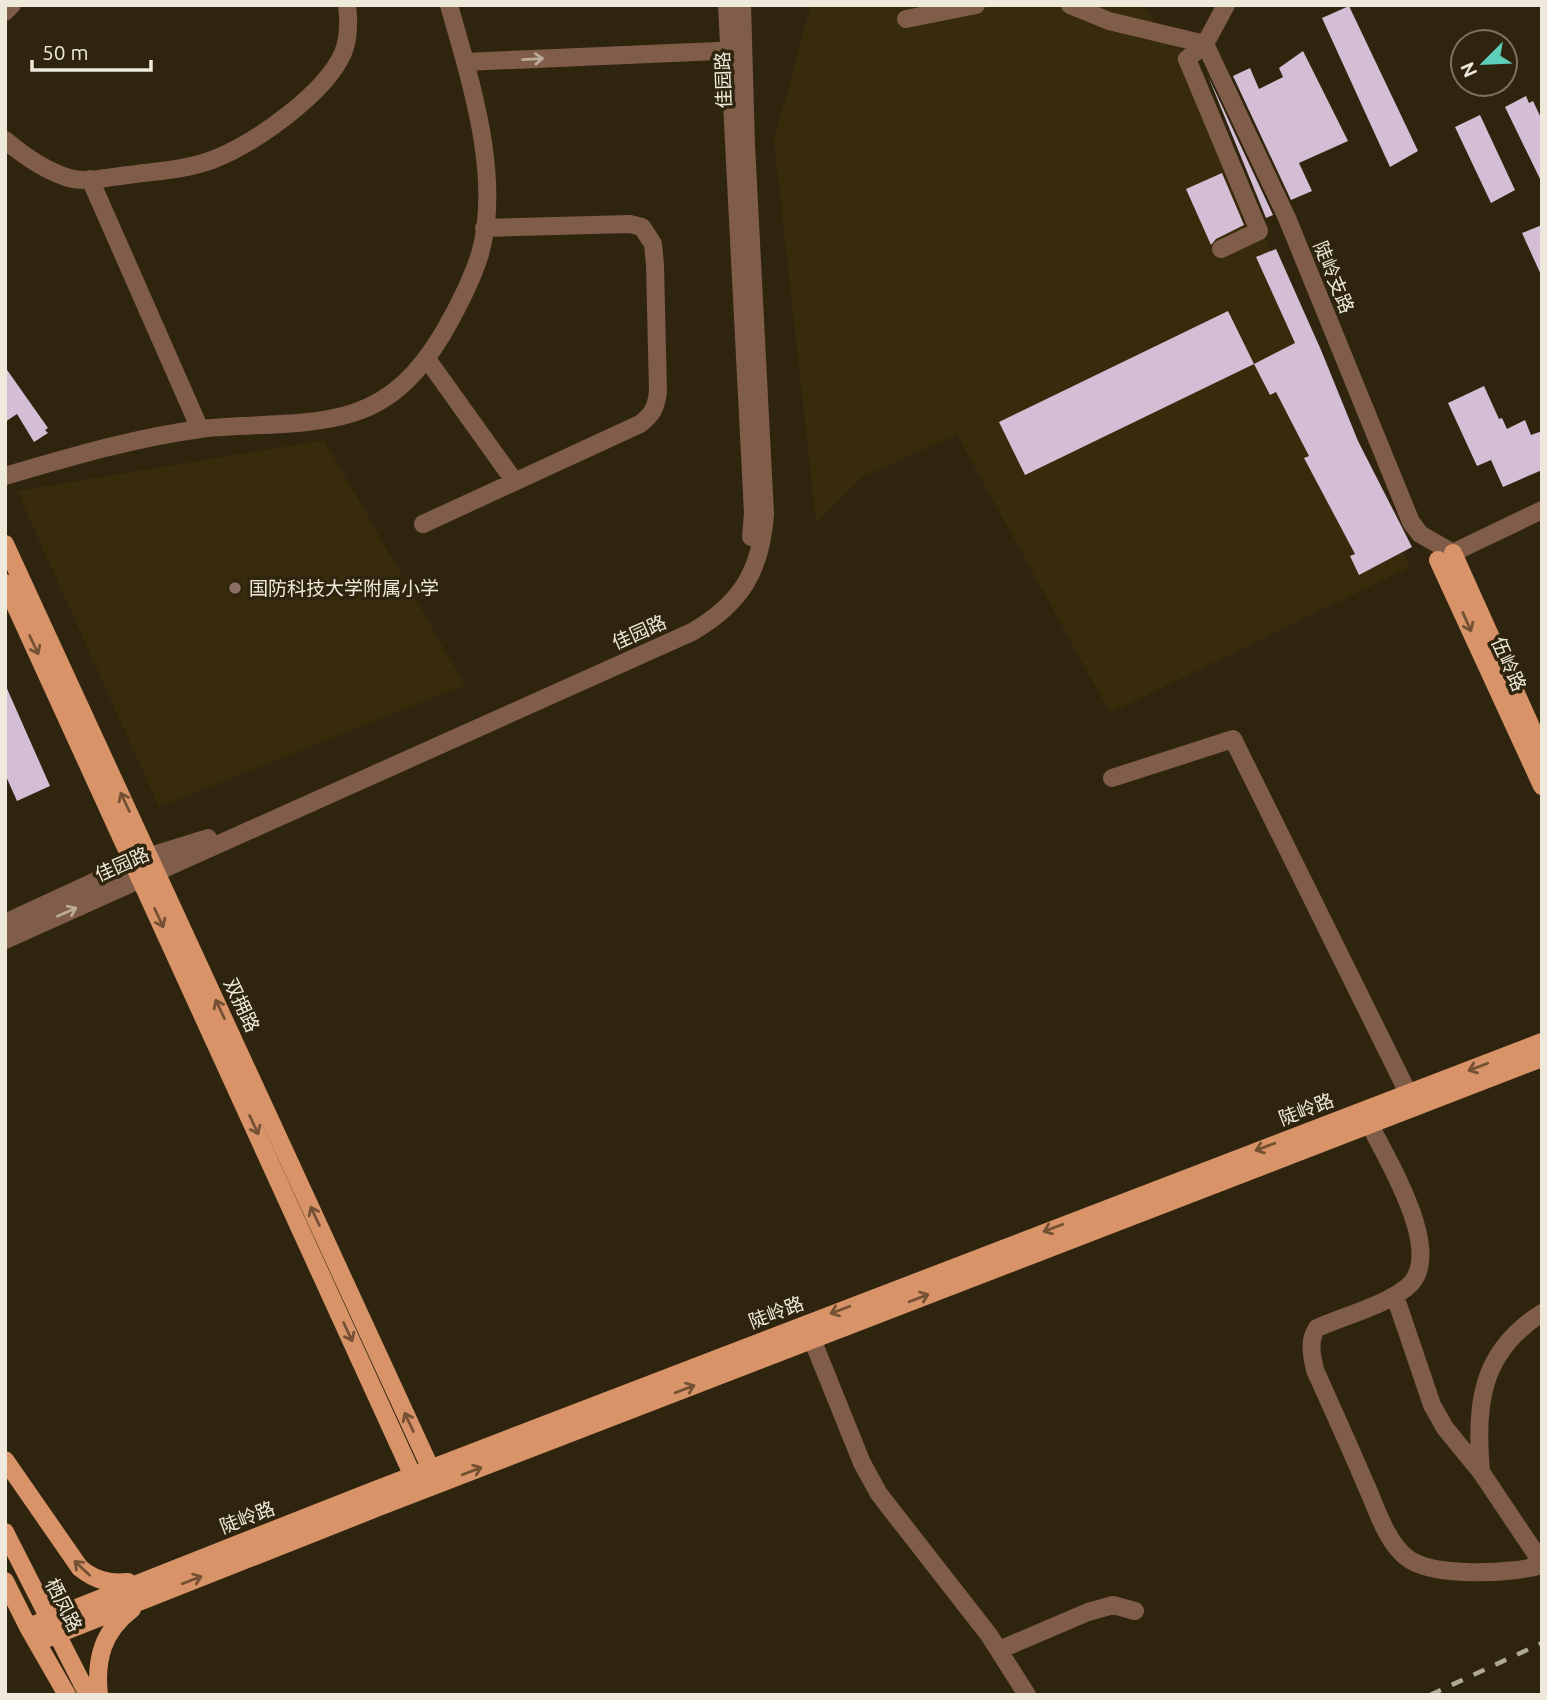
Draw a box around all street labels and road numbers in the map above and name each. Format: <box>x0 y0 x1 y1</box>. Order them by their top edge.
street label: 佳园路 <box>711 51 735 109</box>
street label: 陡岭支路 <box>1310 238 1358 316</box>
street label: 佳园路 <box>608 610 670 654</box>
street label: 伍岭路 <box>1487 633 1531 695</box>
street label: 佳园路 <box>91 842 153 886</box>
street label: 双拥路 <box>220 975 264 1035</box>
street label: 陡岭路 <box>1275 1089 1337 1129</box>
street label: 陡岭路 <box>745 1292 807 1332</box>
street label: 陡岭路 <box>216 1497 278 1537</box>
street label: 栖凤路 <box>41 1575 87 1635</box>

